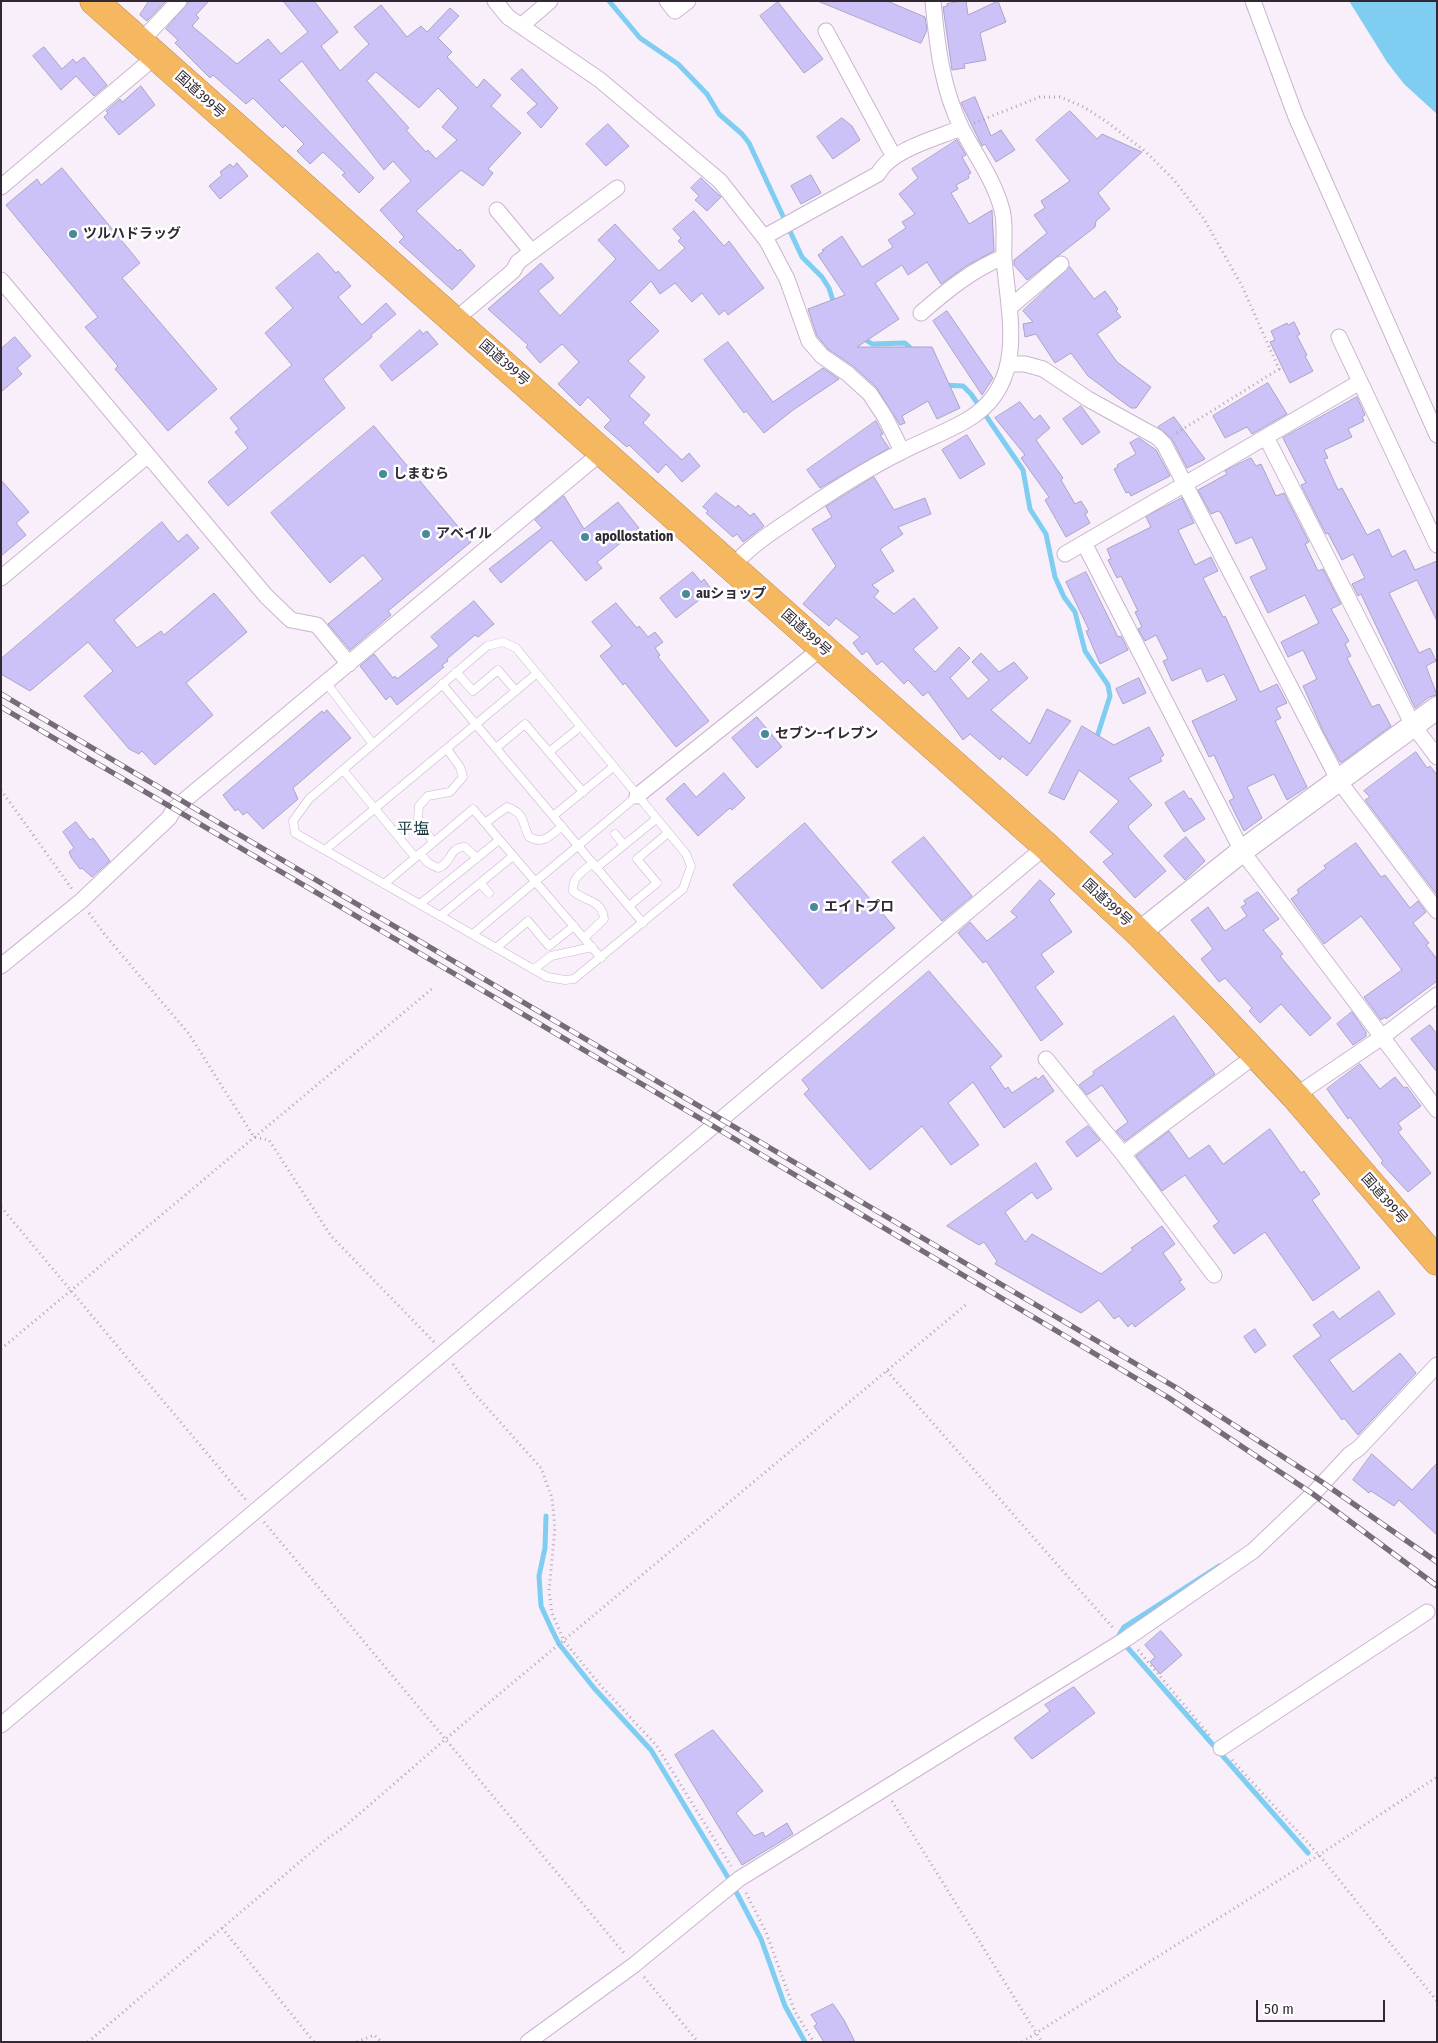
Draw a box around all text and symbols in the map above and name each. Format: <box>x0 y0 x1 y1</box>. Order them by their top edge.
street label: 国道399号 <box>171 68 229 122</box>
place label: ツルハドラッグ <box>83 226 181 242</box>
marker: ツルハドラッグ <box>67 228 79 240</box>
street label: 国道399号 <box>475 336 533 390</box>
place label: しまむら <box>393 466 449 482</box>
marker: しまむら <box>377 468 389 480</box>
place label: アベイル <box>436 526 492 542</box>
marker: アベイル <box>420 528 432 540</box>
place label: apollostation <box>595 529 673 545</box>
marker: apollostation <box>579 531 591 543</box>
place label: auショップ <box>696 586 766 602</box>
marker: auショップ <box>680 588 692 600</box>
street label: 国道399号 <box>777 606 835 660</box>
place label: セブン-イレブン <box>775 726 878 742</box>
marker: セブン-イレブン <box>759 728 771 740</box>
district label: 平塩 <box>397 820 429 840</box>
street label: 国道399号 <box>1079 876 1135 930</box>
place label: エイトプロ <box>824 899 894 915</box>
marker: エイトプロ <box>808 901 820 913</box>
street label: 国道399号 <box>1357 1170 1411 1228</box>
scale bar <box>1258 1990 1387 2022</box>
text: 50 m <box>1264 2000 1294 2018</box>

